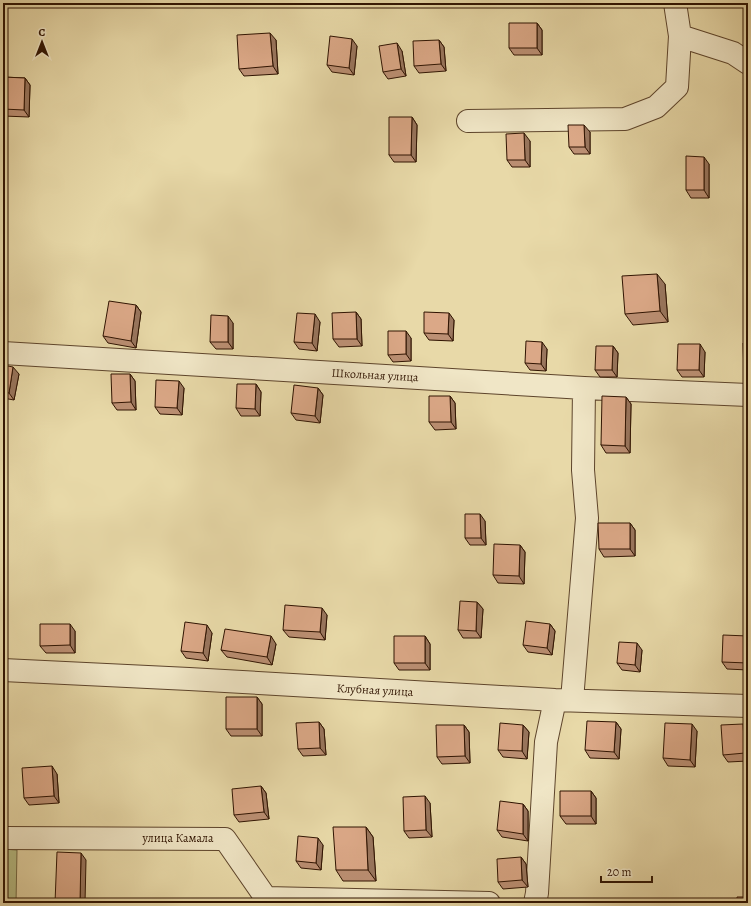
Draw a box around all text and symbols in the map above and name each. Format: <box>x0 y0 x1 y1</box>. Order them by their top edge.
north arrow <box>22 22 62 62</box>
text: С <box>39 25 46 40</box>
street label: Школьная улица <box>331 365 419 385</box>
street label: Клубная улица <box>336 680 414 700</box>
street label: улица Камала <box>141 830 214 846</box>
scale bar <box>601 858 652 884</box>
text: 20 m <box>607 864 631 880</box>

